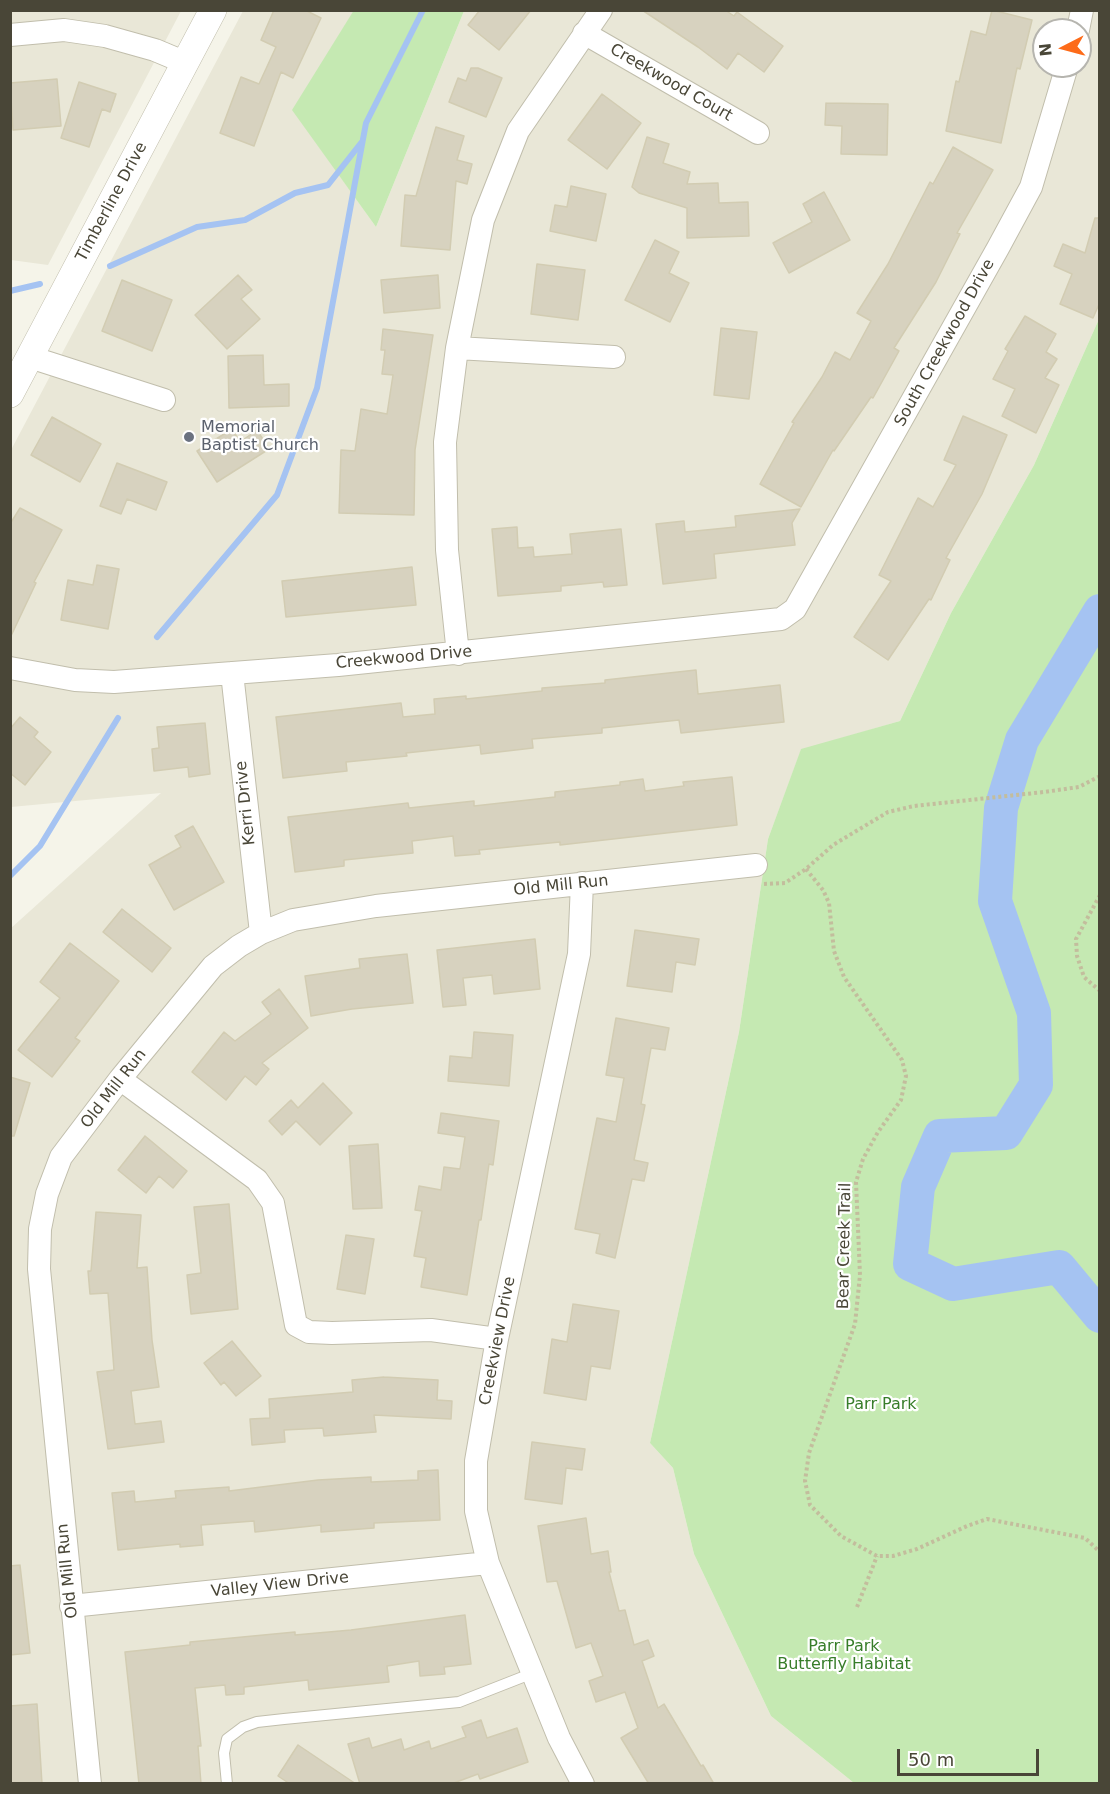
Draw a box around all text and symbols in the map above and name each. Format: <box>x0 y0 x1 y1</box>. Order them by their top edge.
north arrow <box>1032 18 1092 78</box>
street label: Creekwood Court <box>606 40 736 126</box>
text: N <box>1035 42 1056 57</box>
street label: Timberline Drive <box>72 139 152 265</box>
street label: South Creekwood Drive <box>891 256 999 430</box>
place label: Memorial Baptist Church <box>201 418 319 456</box>
marker: Memorial Baptist Church <box>182 430 196 444</box>
street label: Creekwood Drive <box>335 642 473 674</box>
street label: Kerri Drive <box>232 760 260 846</box>
street label: Old Mill Run <box>513 871 609 901</box>
street label: Old Mill Run <box>77 1046 151 1132</box>
street label: Bear Creek Trail <box>834 1183 856 1309</box>
street label: Creekview Drive <box>476 1275 520 1407</box>
park label: Parr Park <box>845 1395 917 1415</box>
street label: Old Mill Run <box>53 1523 83 1619</box>
street label: Valley View Drive <box>210 1568 350 1602</box>
park label: Parr Park Butterfly Habitat <box>777 1637 911 1675</box>
scale bar <box>900 1737 1042 1775</box>
text: 50 m <box>908 1749 954 1770</box>

